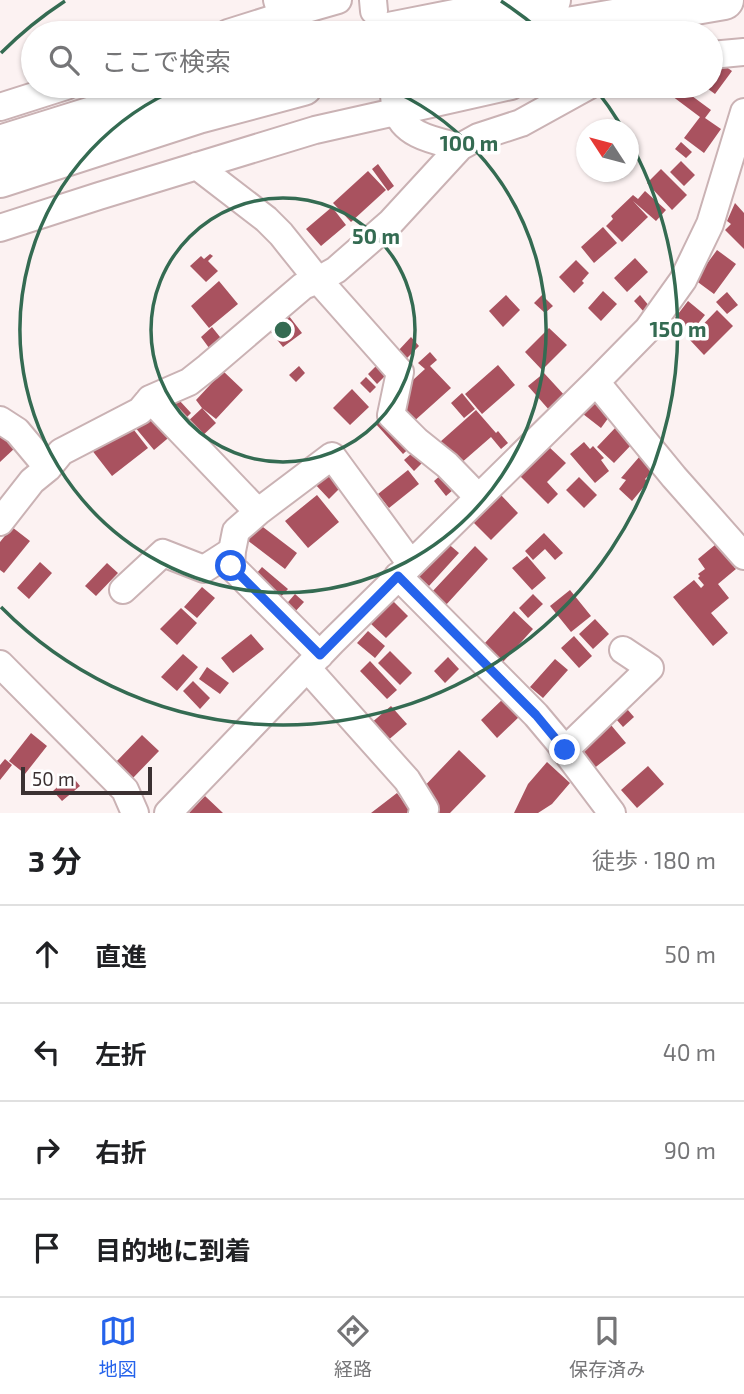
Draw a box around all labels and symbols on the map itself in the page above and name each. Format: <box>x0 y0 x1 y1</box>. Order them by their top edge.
north arrow <box>576 119 639 182</box>
text: 100 m <box>440 130 498 155</box>
text: 50 m <box>352 223 400 248</box>
text: 150 m <box>650 316 706 341</box>
centre of rings <box>271 318 295 342</box>
route start <box>215 550 246 581</box>
route end <box>549 734 580 765</box>
scale bar <box>21 764 152 796</box>

